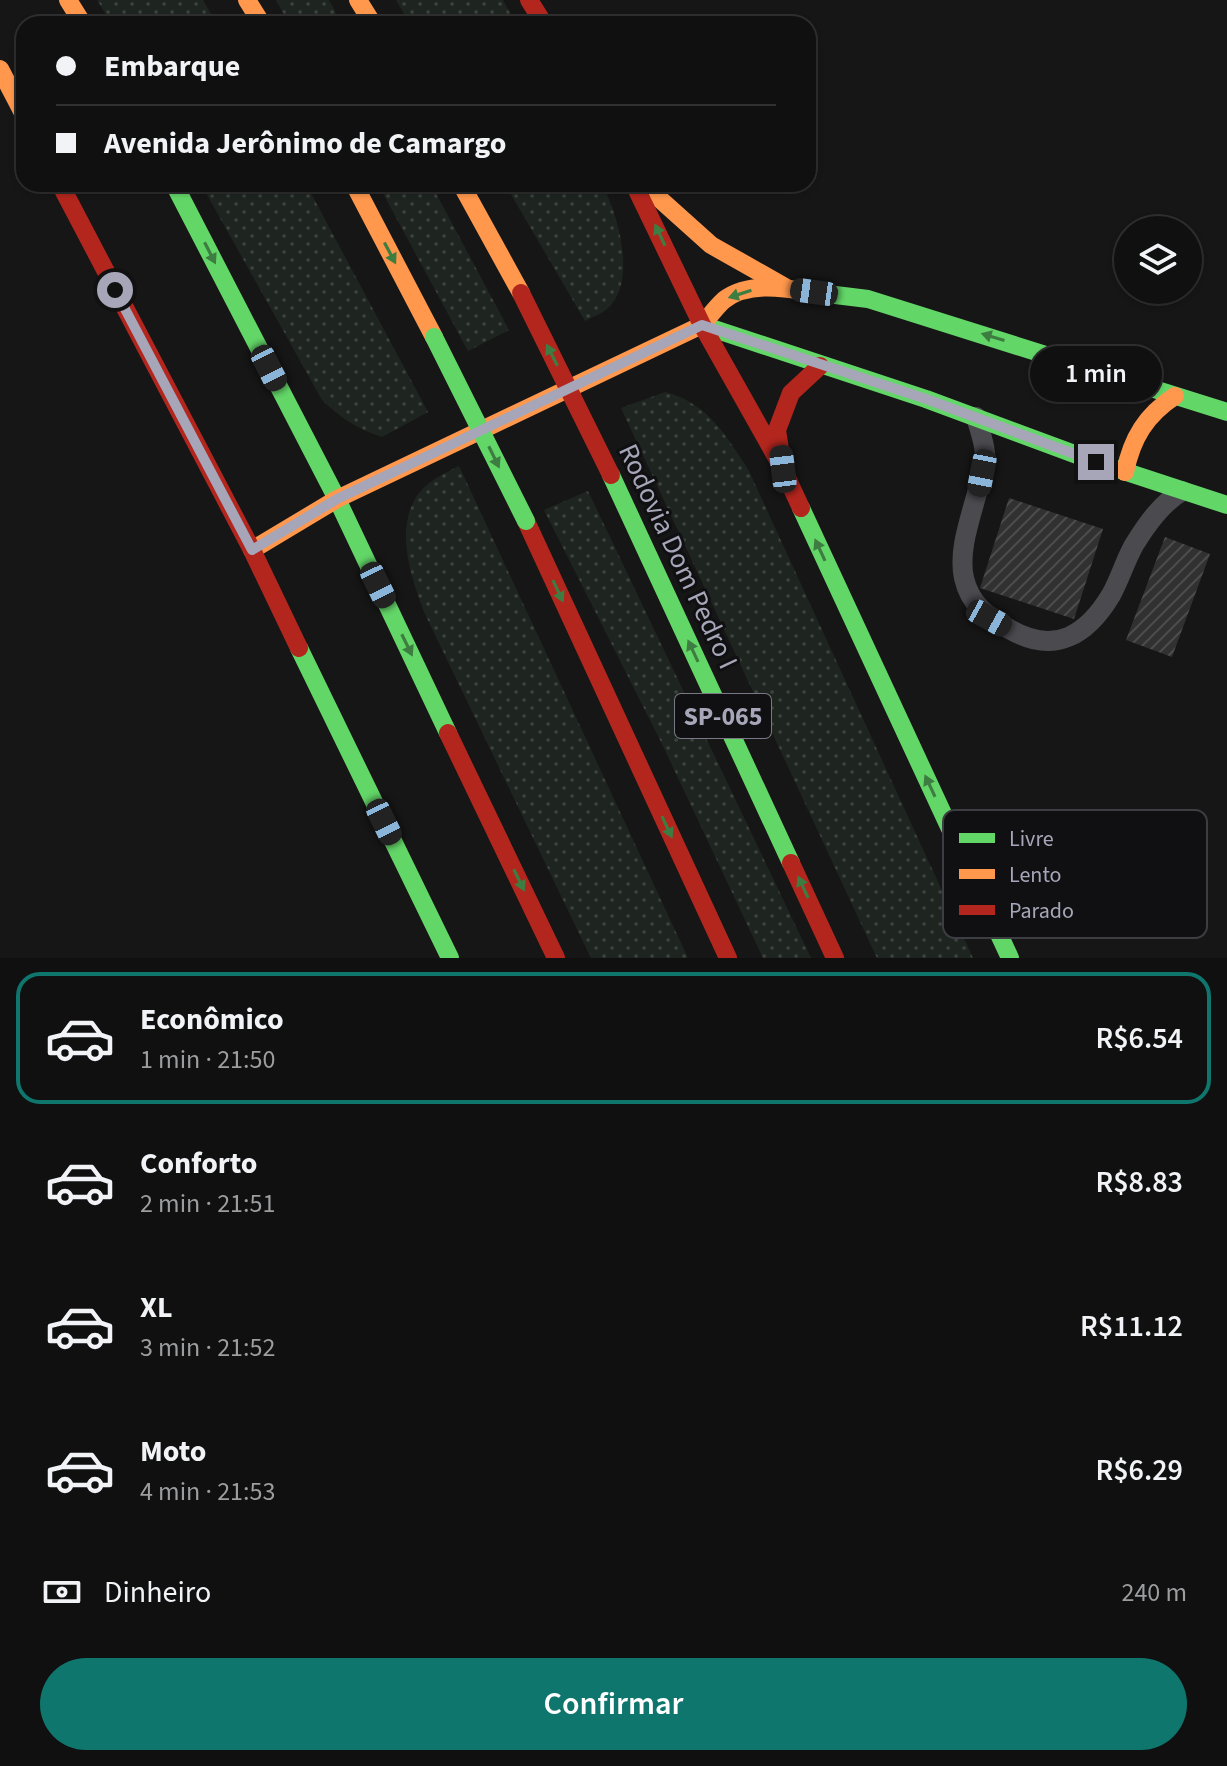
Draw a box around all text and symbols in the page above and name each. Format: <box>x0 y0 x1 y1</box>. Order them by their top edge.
text: Embarque <box>104 45 240 88</box>
text: Avenida Jerônimo de Camargo <box>104 122 506 165</box>
map controls <box>1114 216 1202 304</box>
button: layers <box>1114 216 1202 304</box>
one-way arrow <box>653 224 667 247</box>
one-way arrow <box>203 242 217 265</box>
one-way arrow <box>383 242 397 264</box>
route start <box>97 272 133 308</box>
car <box>789 277 839 307</box>
one-way arrow <box>728 288 752 301</box>
one-way arrow <box>980 330 1004 343</box>
car <box>247 341 291 395</box>
one-way arrow <box>545 343 558 366</box>
callout: 1 min <box>1030 346 1162 402</box>
text: 1 min <box>1065 355 1127 392</box>
street label: Rodovia Dom Pedro I <box>608 437 748 676</box>
car <box>768 444 798 494</box>
route end <box>1078 444 1114 480</box>
one-way arrow <box>487 445 501 469</box>
car <box>966 447 998 499</box>
one-way arrow <box>813 538 827 562</box>
car <box>357 558 399 612</box>
one-way arrow <box>551 580 565 603</box>
car <box>962 596 1016 640</box>
one-way arrow <box>400 633 414 657</box>
one-way arrow <box>686 640 700 663</box>
road number: SP-065 <box>675 694 771 738</box>
one-way arrow <box>923 774 937 797</box>
car <box>363 795 405 849</box>
legend <box>943 810 1207 938</box>
one-way arrow <box>661 816 674 839</box>
text: Livre <box>1009 823 1054 855</box>
text: Lento <box>1009 859 1061 891</box>
one-way arrow <box>512 868 526 891</box>
one-way arrow <box>796 876 809 899</box>
text: Parado <box>1009 895 1074 927</box>
text: Econômico <box>140 998 284 1041</box>
icon: car <box>44 1002 116 1074</box>
text: R$6.54 <box>1095 1017 1183 1060</box>
text: 1 min · 21:50 <box>140 1041 275 1078</box>
text: Conforto <box>140 1142 257 1185</box>
icon: car <box>44 1146 116 1218</box>
text: R$8.83 <box>1095 1161 1183 1204</box>
text: 2 min · 21:51 <box>140 1185 275 1222</box>
text: XL <box>140 1286 173 1329</box>
icon: car <box>44 1290 116 1362</box>
text: R$11.12 <box>1080 1305 1183 1348</box>
text: 3 min · 21:52 <box>140 1329 275 1366</box>
text: Moto <box>140 1430 206 1473</box>
icon: car <box>44 1434 116 1506</box>
text: R$6.29 <box>1095 1449 1183 1492</box>
text: 4 min · 21:53 <box>140 1473 275 1510</box>
icon: cash <box>40 1570 84 1614</box>
text: Dinheiro <box>104 1571 211 1614</box>
text: 240 m <box>1121 1574 1187 1611</box>
button: Confirmar <box>40 1658 1187 1750</box>

